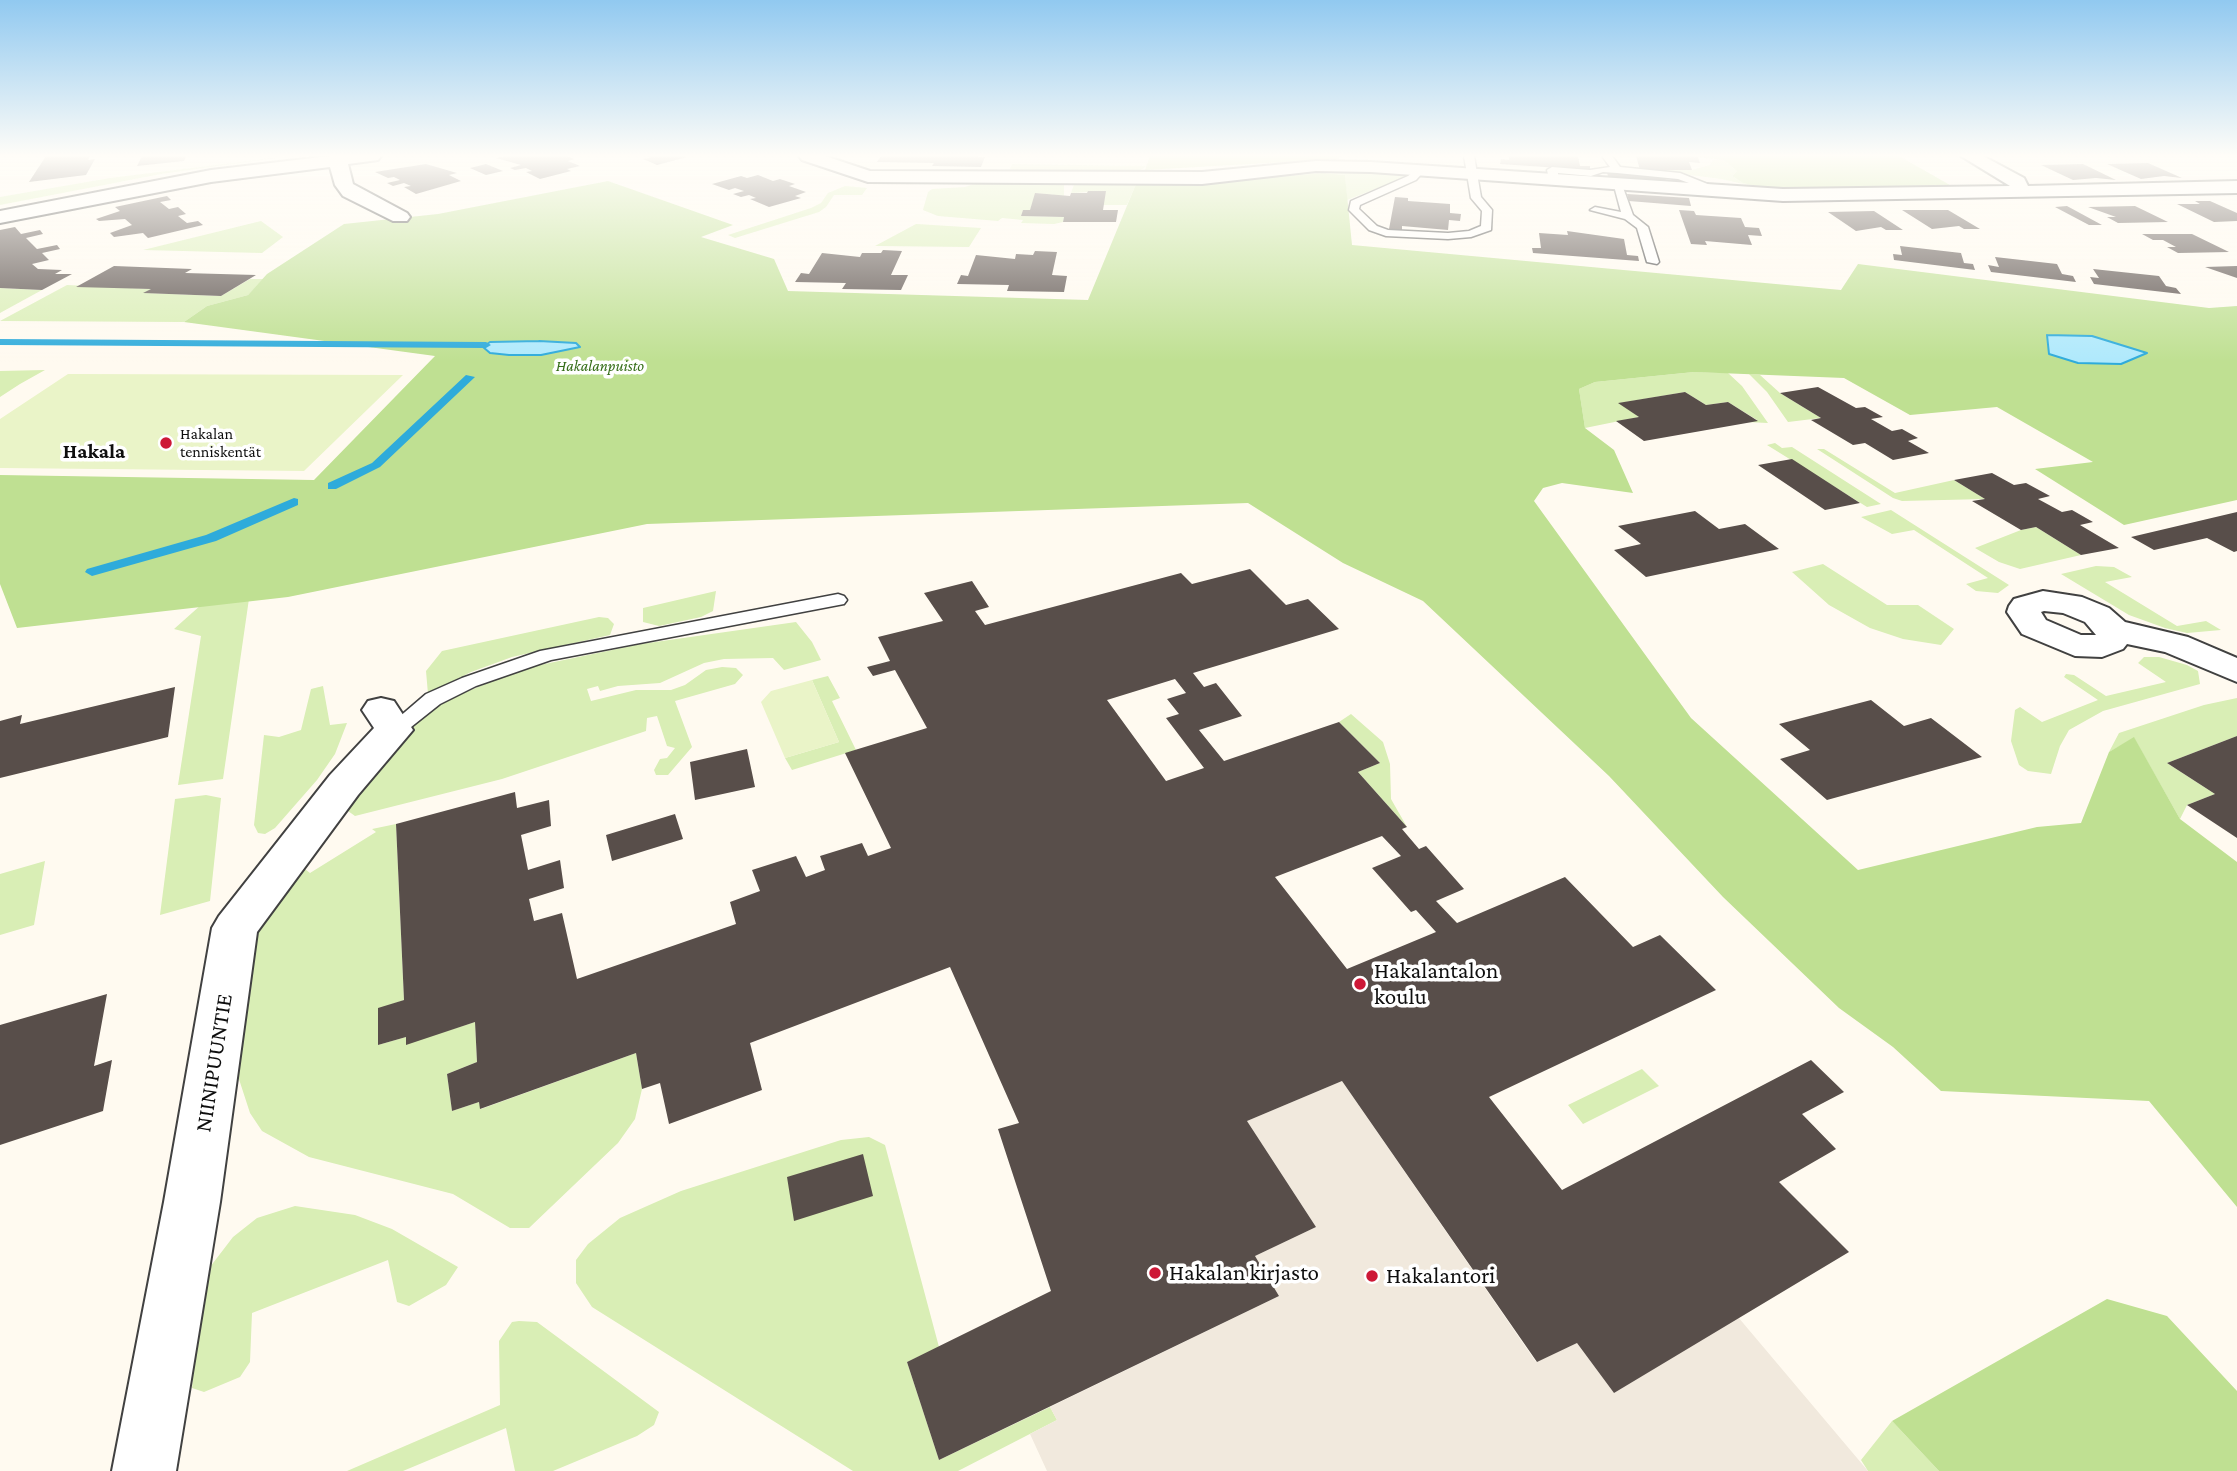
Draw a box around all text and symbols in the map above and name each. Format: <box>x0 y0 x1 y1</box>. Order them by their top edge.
park label: Hakalanpuisto <box>556 356 644 376</box>
place label: Hakalan tenniskentät <box>180 424 261 462</box>
marker: Hakalan tenniskentät <box>158 435 174 451</box>
district label: Hakala <box>63 439 125 465</box>
place label: Hakalantalon koulu <box>1374 957 1498 1011</box>
marker: Hakalantalon koulu <box>1352 976 1368 992</box>
street label: NIINIPUUNTIE <box>189 992 239 1134</box>
place label: Hakalan kirjasto <box>1169 1259 1319 1287</box>
place label: Hakalantori <box>1386 1262 1495 1290</box>
marker: Hakalan kirjasto <box>1147 1265 1163 1281</box>
marker: Hakalantori <box>1364 1268 1380 1284</box>

